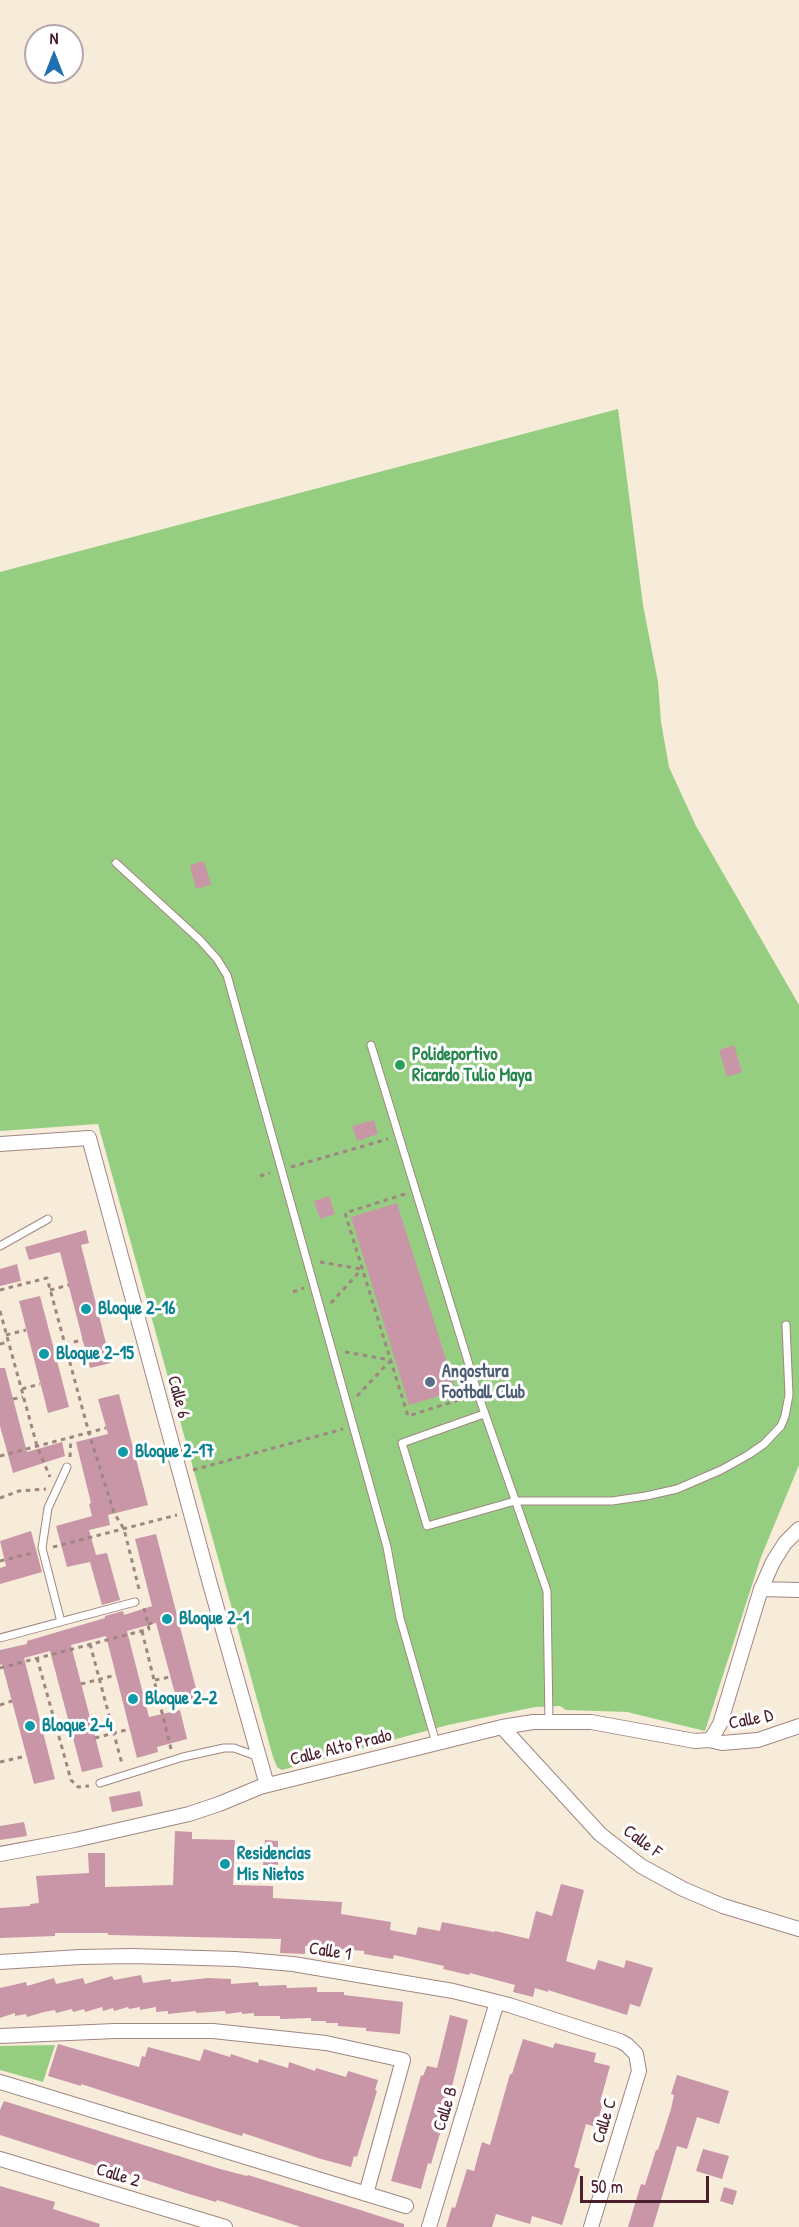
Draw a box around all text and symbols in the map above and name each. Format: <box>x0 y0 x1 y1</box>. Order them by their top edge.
north arrow <box>24 24 84 84</box>
text: N <box>50 27 58 49</box>
place label: Polideportivo Ricardo Tulio Maya <box>412 1044 532 1086</box>
marker: Polideportivo Ricardo Tulio Maya <box>393 1058 407 1072</box>
place label: Bloque 2-16 <box>98 1298 175 1320</box>
marker: Bloque 2-16 <box>79 1302 93 1316</box>
place label: Bloque 2-15 <box>56 1343 134 1365</box>
marker: Bloque 2-15 <box>37 1347 51 1361</box>
place label: Angostura Football Club <box>442 1361 525 1404</box>
street label: Calle 6 <box>162 1373 194 1421</box>
marker: Angostura Football Club <box>423 1375 437 1389</box>
place label: Bloque 2-17 <box>135 1441 214 1463</box>
marker: Bloque 2-17 <box>116 1445 130 1459</box>
place label: Bloque 2-1 <box>179 1608 249 1630</box>
marker: Bloque 2-1 <box>160 1612 174 1626</box>
place label: Bloque 2-2 <box>145 1688 217 1710</box>
marker: Bloque 2-2 <box>126 1692 140 1706</box>
street label: Calle D <box>727 1705 775 1735</box>
place label: Bloque 2-4 <box>42 1715 112 1737</box>
marker: Bloque 2-4 <box>23 1719 37 1733</box>
street label: Calle Alto Prado <box>288 1725 394 1771</box>
street label: Calle F <box>618 1821 666 1863</box>
place label: Residencias Mis Nietos <box>237 1843 311 1886</box>
marker: Residencias Mis Nietos <box>218 1857 232 1871</box>
street label: Calle 1 <box>307 1938 353 1966</box>
street label: Calle B <box>429 2084 463 2134</box>
street label: Calle C <box>588 2096 622 2146</box>
street label: Calle 2 <box>94 2159 142 2193</box>
scale bar <box>583 2164 712 2202</box>
text: 50 m <box>591 2174 623 2199</box>

